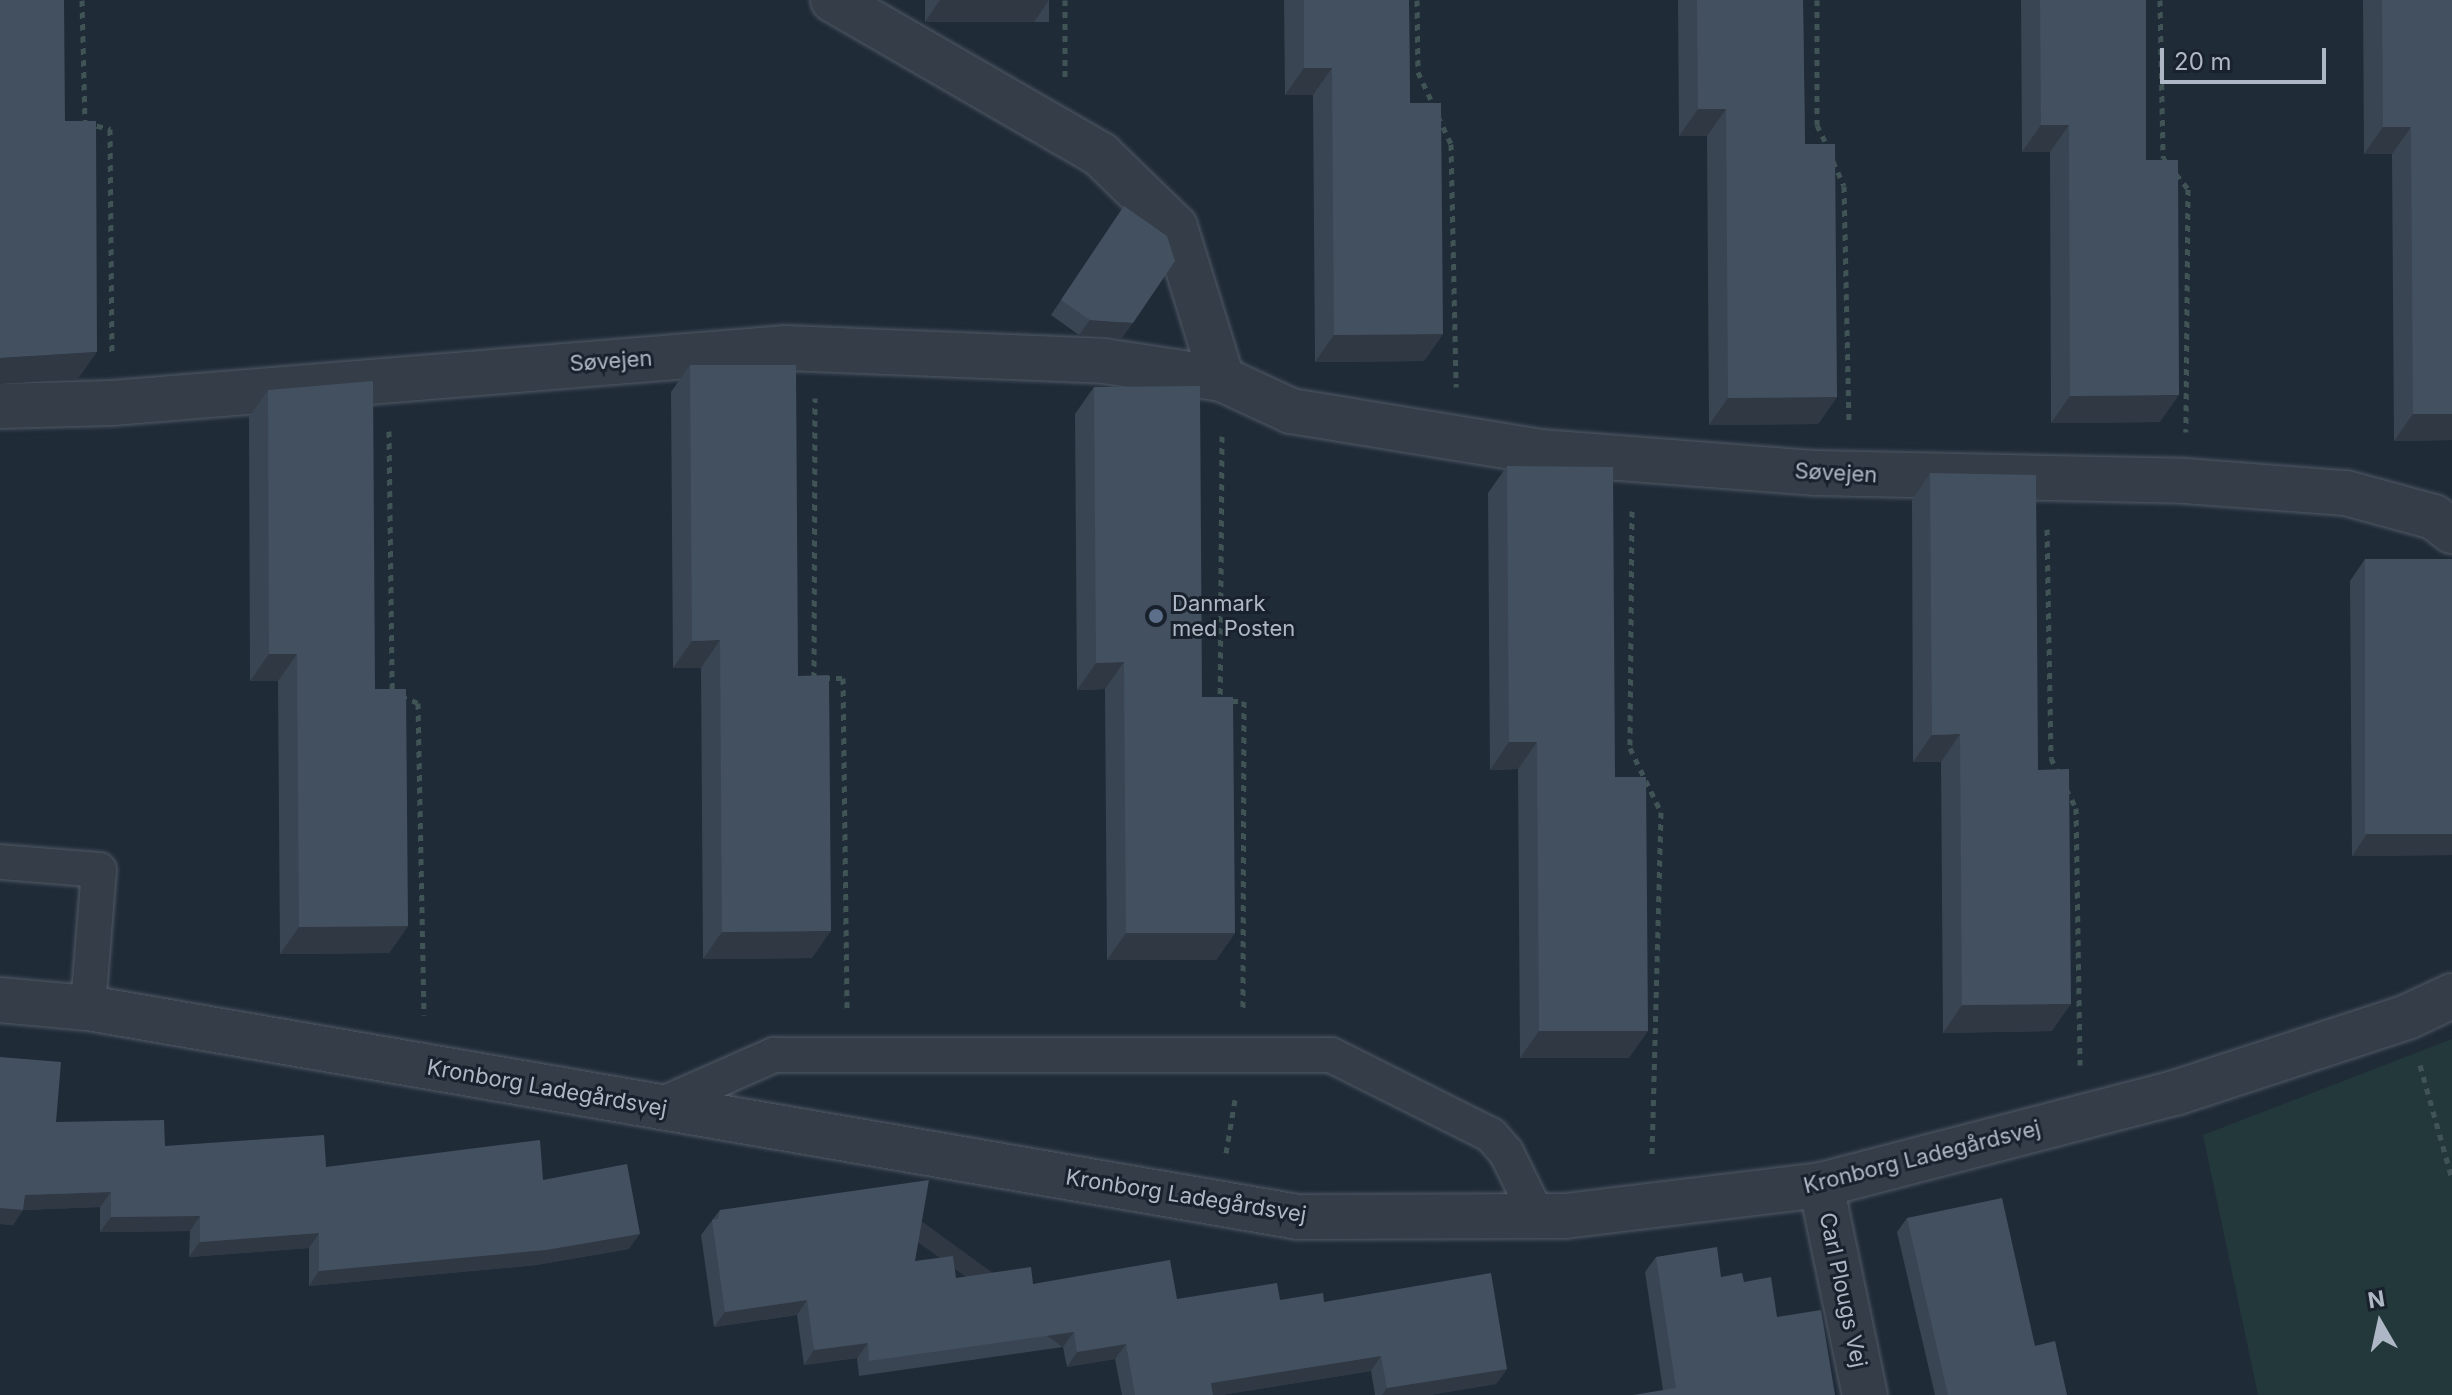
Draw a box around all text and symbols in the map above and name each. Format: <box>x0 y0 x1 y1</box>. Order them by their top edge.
scale bar <box>2164 32 2330 82</box>
text: 20 m <box>2174 47 2232 76</box>
street label: Søvejen <box>569 345 653 377</box>
street label: Søvejen <box>1794 458 1878 488</box>
place label: Danmark med Posten <box>1172 590 1295 642</box>
marker: Danmark med Posten <box>1147 607 1165 625</box>
street label: Kronborg Ladegårdsvej <box>425 1054 669 1122</box>
street label: Kronborg Ladegårdsvej <box>1801 1115 2043 1199</box>
street label: Kronborg Ladegårdsvej <box>1064 1164 1308 1228</box>
street label: Carl Plougs Vej <box>1814 1210 1872 1370</box>
north arrow <box>2340 1283 2420 1363</box>
text: N <box>2366 1285 2387 1313</box>

